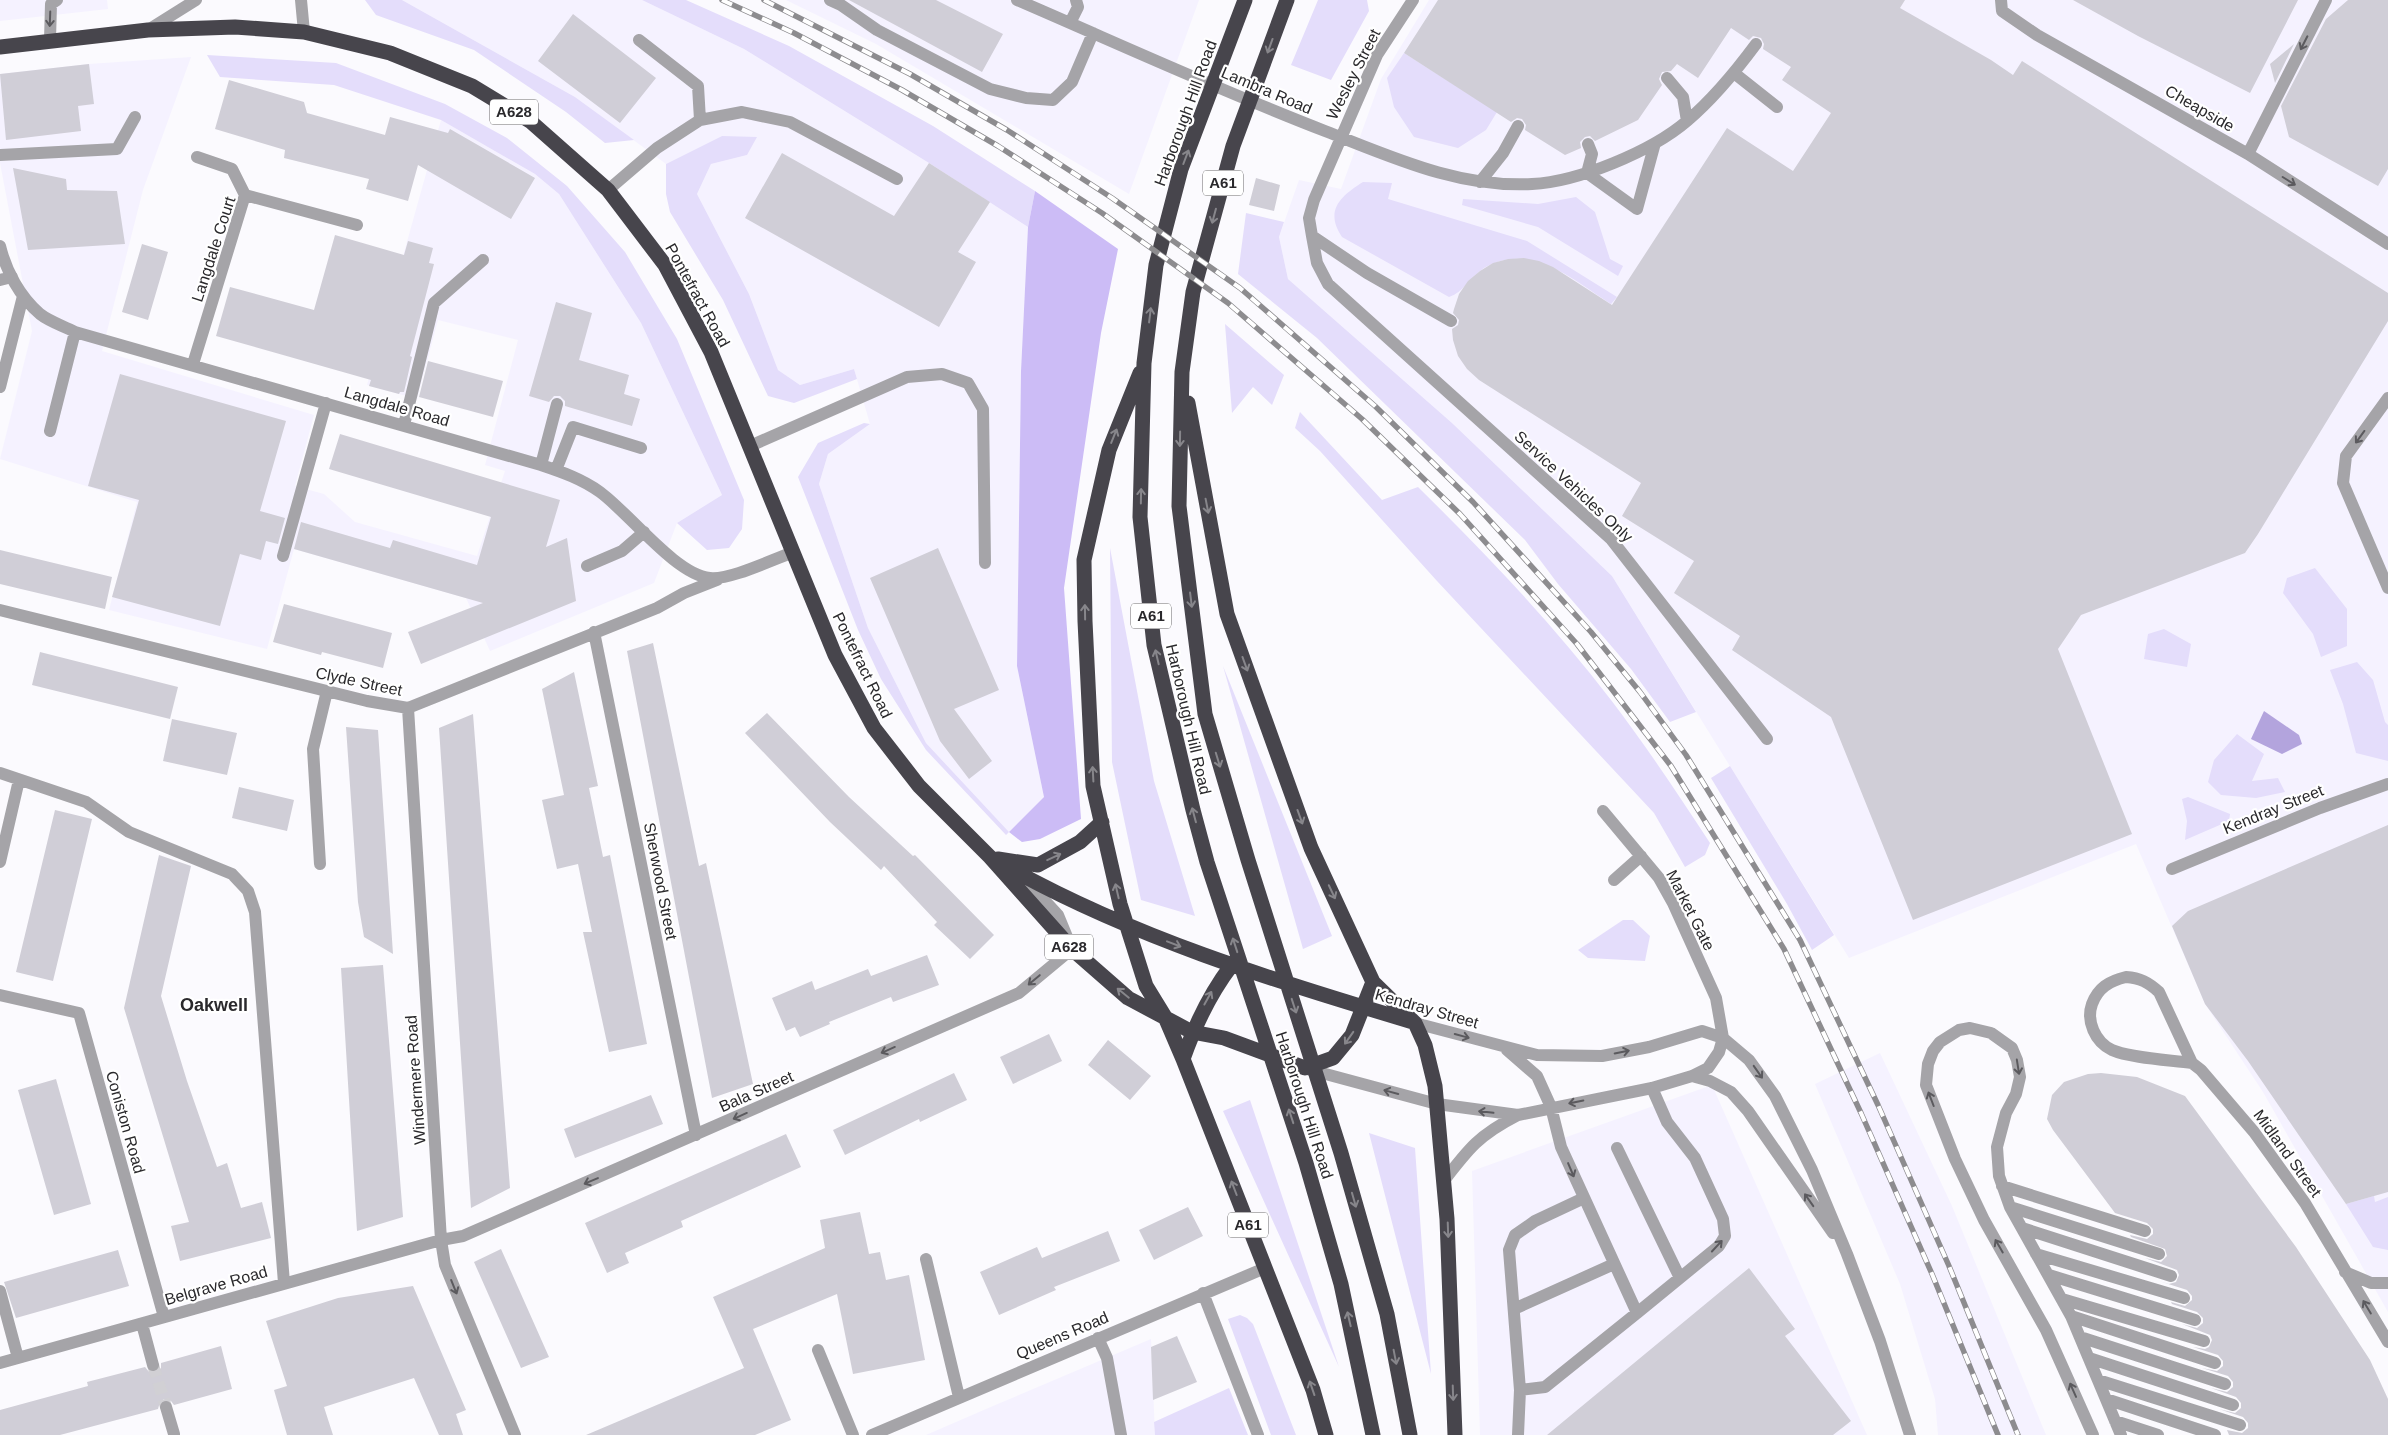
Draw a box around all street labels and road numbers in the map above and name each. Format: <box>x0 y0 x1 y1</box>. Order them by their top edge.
street label: Wesley Street <box>1323 26 1384 122</box>
street label: Harborough Hill Road <box>1151 38 1220 188</box>
street label: Lambra Road <box>1219 64 1315 117</box>
street label: Cheapside <box>2162 82 2237 135</box>
road number: A628 <box>490 100 538 124</box>
road number: A61 <box>1203 170 1243 196</box>
street label: Langdale Court <box>188 194 239 304</box>
street label: Pontefract Road <box>662 241 733 350</box>
street label: Langdale Road <box>342 383 451 430</box>
street label: Service Vehicles Only <box>1511 427 1636 545</box>
road number: A61 <box>1131 604 1171 628</box>
street label: Pontefract Road <box>830 610 896 721</box>
street label: Harborough Hill Road <box>1163 642 1214 796</box>
street label: Clyde Street <box>314 664 404 699</box>
street label: Kendray Street <box>2221 781 2326 837</box>
street label: Sherwood Street <box>641 821 680 942</box>
street label: Market Gate <box>1663 867 1718 953</box>
road number: A628 <box>1045 934 1093 960</box>
street label: Kendray Street <box>1373 986 1481 1032</box>
street label: Windermere Road <box>402 1015 429 1145</box>
street label: Harborough Hill Road <box>1273 1029 1336 1181</box>
street label: Bala Street <box>717 1067 796 1115</box>
street label: Coniston Road <box>103 1069 148 1175</box>
street label: Midland Street <box>2250 1107 2325 1200</box>
road number: A61 <box>1228 1212 1268 1238</box>
street label: Belgrave Road <box>163 1263 269 1308</box>
street label: Queens Road <box>1013 1308 1111 1363</box>

